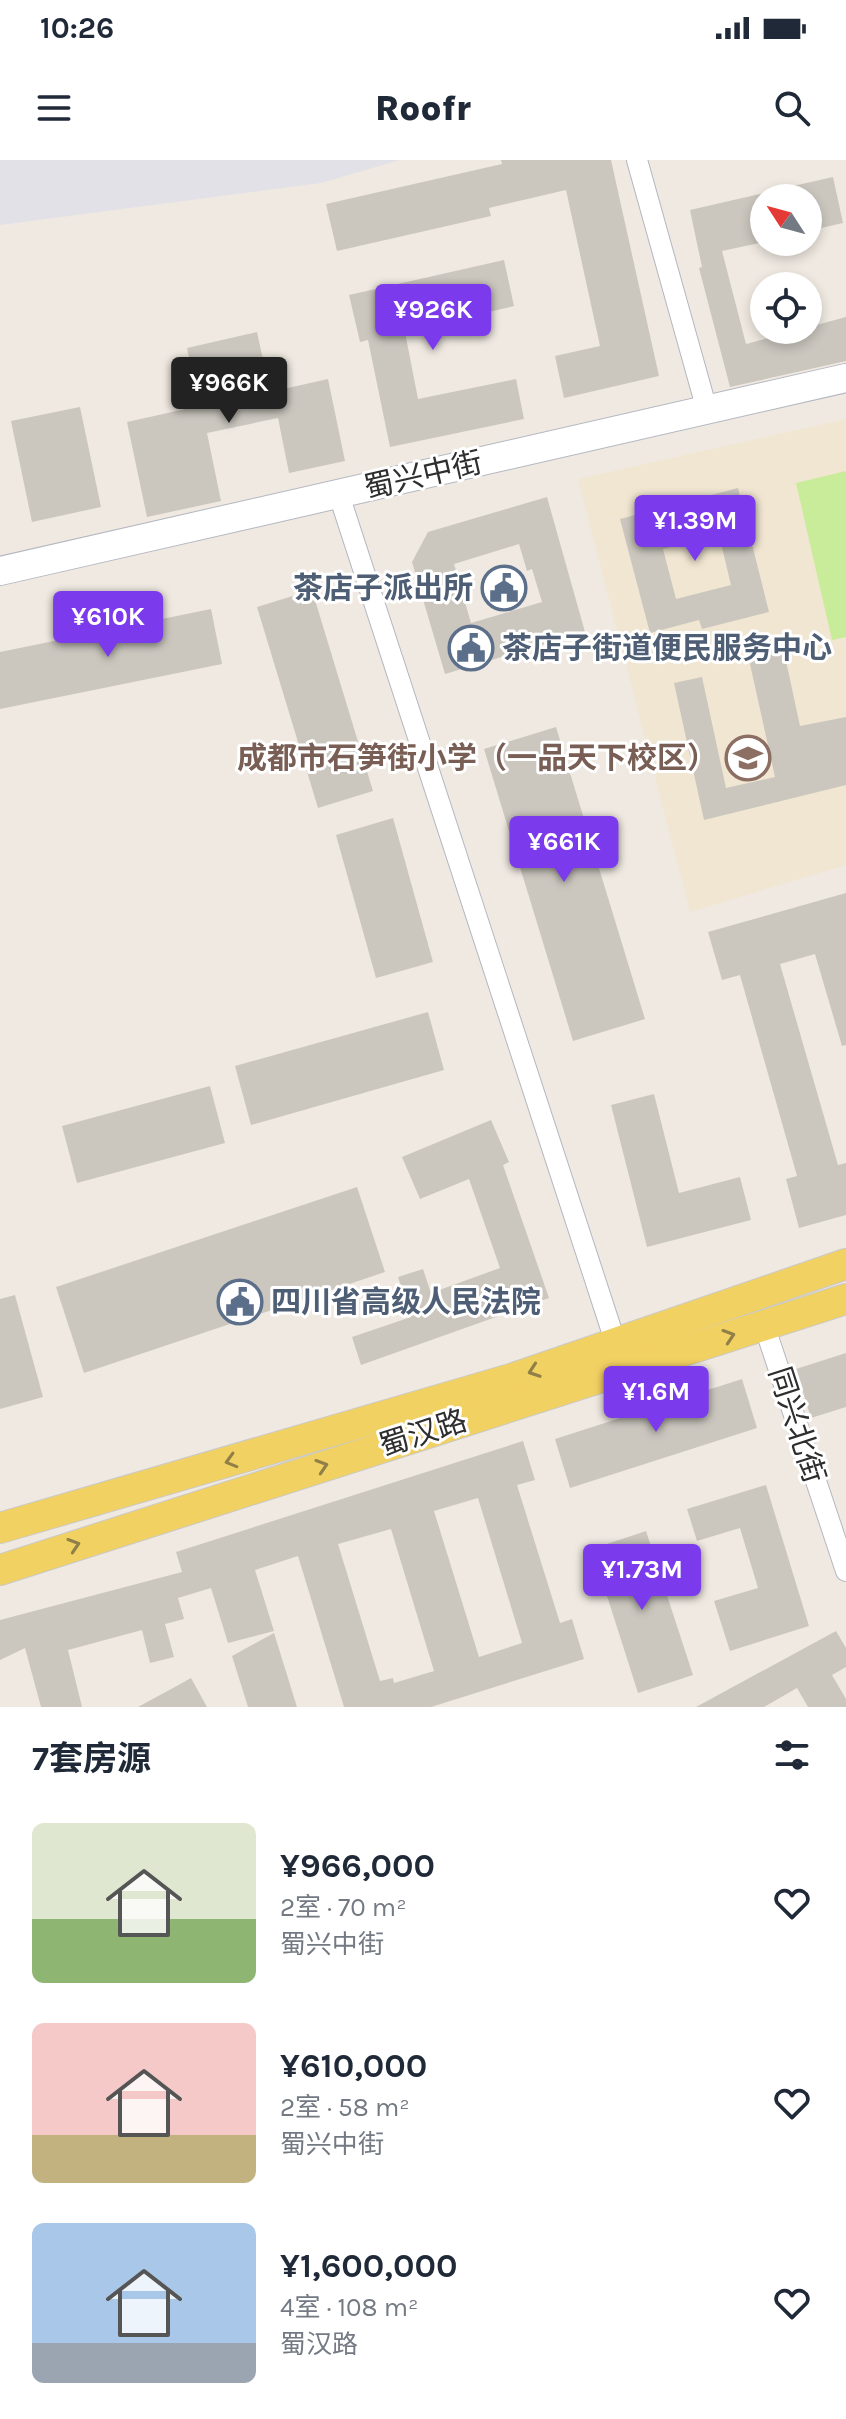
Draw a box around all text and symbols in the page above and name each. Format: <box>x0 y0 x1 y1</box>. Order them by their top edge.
text: 10:26 <box>40 10 114 46</box>
icon: menu <box>32 86 76 130</box>
icon: search <box>770 86 814 130</box>
text: Roofr <box>375 87 471 129</box>
north arrow <box>750 184 822 256</box>
map controls <box>750 184 822 344</box>
button: locate <box>750 272 822 344</box>
pin: ¥926K <box>377 284 489 352</box>
text: ¥926K <box>393 294 473 325</box>
pin: ¥966K <box>173 357 285 425</box>
text: ¥966K <box>189 367 269 398</box>
street label: 蜀兴中街 <box>360 444 486 506</box>
pin: ¥1.39M <box>630 495 760 563</box>
text: ¥1.39M <box>653 505 737 536</box>
public building icon: 茶店子派出所 <box>480 564 528 612</box>
place label: 茶店子派出所 <box>293 570 473 606</box>
pin: ¥610K <box>52 591 164 659</box>
text: ¥610K <box>71 601 145 632</box>
public building icon: 茶店子街道便民服务中心 <box>447 624 495 672</box>
place label: 茶店子街道便民服务中心 <box>502 630 832 666</box>
school or university icon: 成都市石笋街小学（一品天下校区） <box>724 734 772 782</box>
place label: 成都市石笋街小学（一品天下校区） <box>237 740 717 776</box>
pin: ¥661K <box>508 816 620 884</box>
text: ¥661K <box>527 826 601 857</box>
public building icon: 四川省高级人民法院 <box>216 1278 264 1326</box>
place label: 四川省高级人民法院 <box>271 1284 541 1320</box>
one-way arrow <box>722 1329 736 1345</box>
one-way arrow <box>528 1362 542 1378</box>
street label: 同兴北街 <box>761 1362 833 1488</box>
pin: ¥1.6M <box>600 1366 712 1434</box>
text: ¥1.6M <box>622 1376 690 1407</box>
street label: 蜀汉路 <box>375 1402 471 1464</box>
one-way arrow <box>224 1452 238 1468</box>
one-way arrow <box>314 1459 328 1475</box>
one-way arrow <box>67 1538 80 1554</box>
pin: ¥1.73M <box>577 1544 707 1612</box>
text: ¥1.73M <box>601 1554 683 1585</box>
icon: filters <box>770 1733 814 1777</box>
text: 7套房源 <box>32 1739 151 1779</box>
text: ¥966,000 <box>280 1846 435 1886</box>
icon: home <box>96 1855 192 1951</box>
icon: heart <box>770 1881 814 1925</box>
text: 2室 · 70 m² <box>280 1892 407 1923</box>
text: 蜀兴中街 <box>280 1929 384 1960</box>
text: ¥610,000 <box>280 2046 427 2086</box>
icon: home <box>96 2055 192 2151</box>
icon: heart <box>770 2081 814 2125</box>
text: 2室 · 58 m² <box>280 2092 410 2123</box>
text: 蜀兴中街 <box>280 2129 384 2160</box>
text: ¥1,600,000 <box>280 2246 457 2286</box>
icon: home <box>96 2255 192 2351</box>
icon: heart <box>770 2281 814 2325</box>
text: 4室 · 108 m² <box>280 2292 418 2323</box>
text: 蜀汉路 <box>280 2329 358 2360</box>

